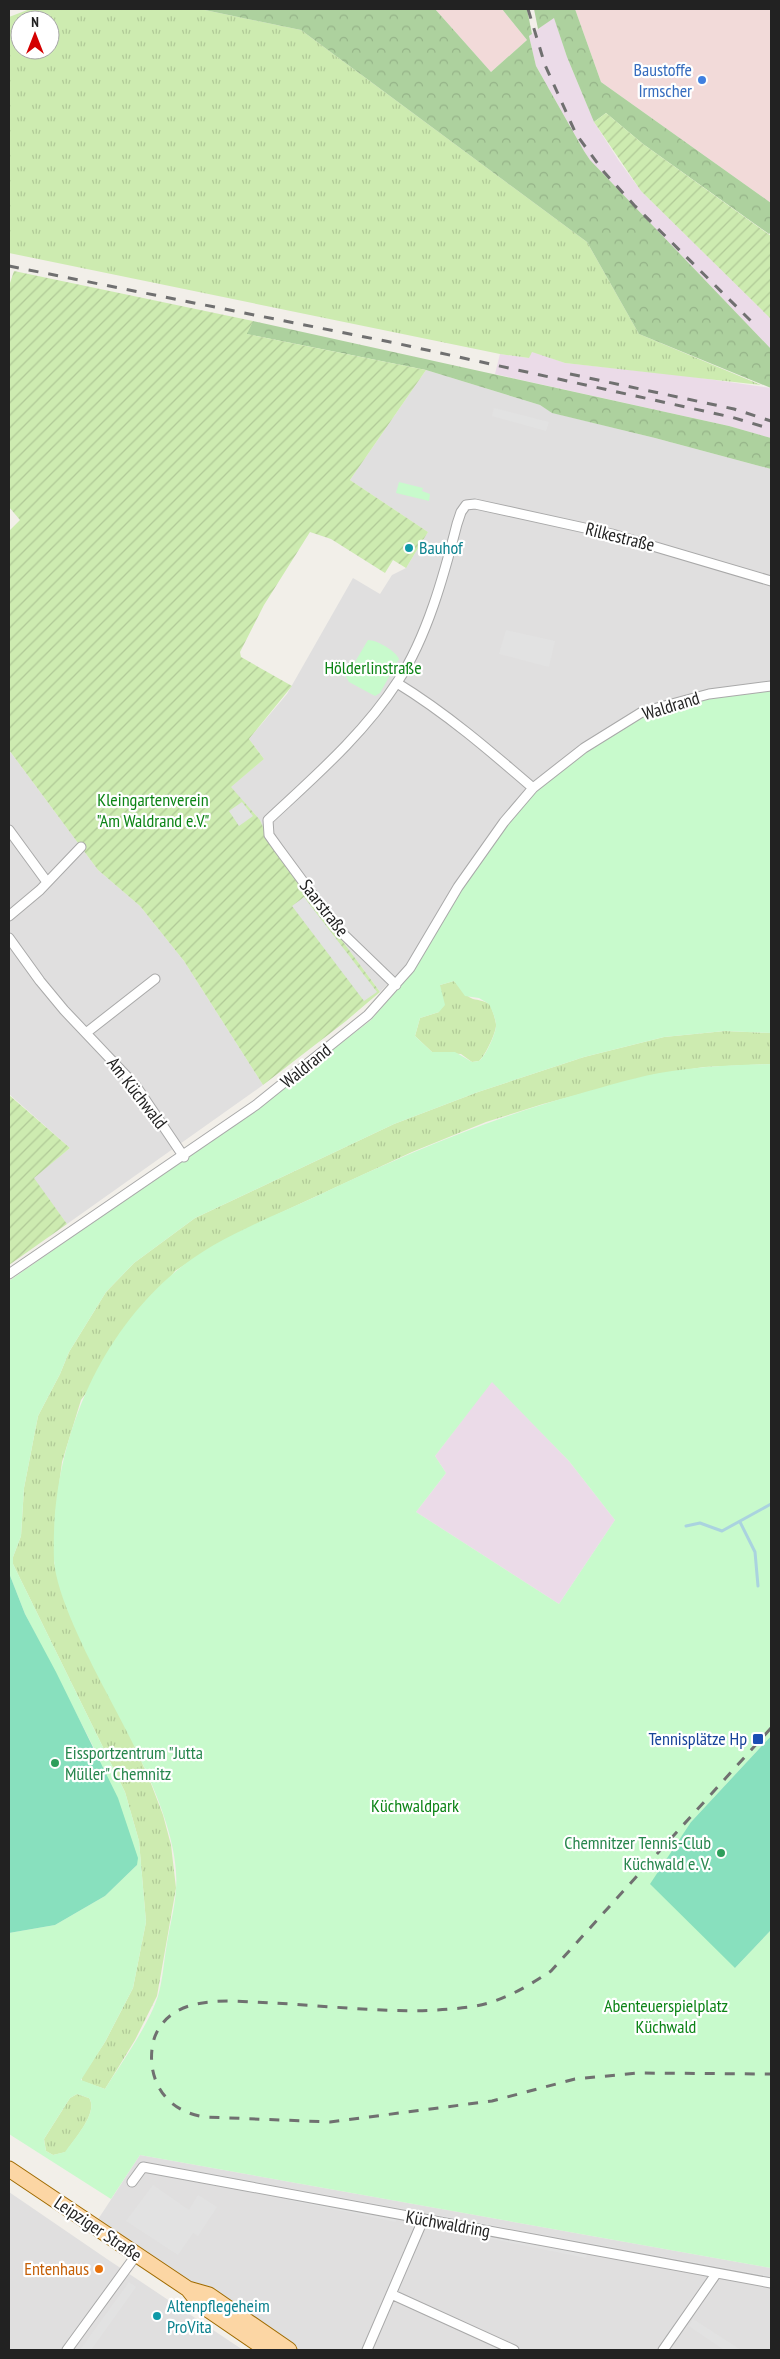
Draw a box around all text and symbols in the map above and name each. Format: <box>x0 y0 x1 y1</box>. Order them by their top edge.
north arrow <box>10 10 60 60</box>
text: N <box>31 13 39 31</box>
place label: Baustoffe Irmscher <box>633 58 692 102</box>
marker: Baustoffe Irmscher <box>696 74 708 86</box>
street label: Rilkestraße <box>583 517 657 556</box>
place label: Bauhof <box>419 536 464 559</box>
marker: Bauhof <box>403 542 415 554</box>
park label: Hölderlinstraße <box>324 656 422 679</box>
street label: Waldrand <box>640 686 702 725</box>
park label: Kleingartenverein "Am Waldrand e.V." <box>96 788 210 832</box>
street label: Saarstraße <box>295 874 354 941</box>
street label: Waldrand <box>276 1038 336 1093</box>
street label: Am Küchwald <box>102 1052 173 1133</box>
place label: Tennisplätze Hp <box>648 1727 747 1750</box>
marker: Tennisplätze Hp <box>751 1732 765 1746</box>
place label: Eissportzentrum "Jutta Müller" Chemnitz <box>65 1741 203 1785</box>
marker: Eissportzentrum "Jutta Müller" Chemnitz <box>49 1757 61 1769</box>
park label: Küchwaldpark <box>371 1794 459 1817</box>
place label: Chemnitzer Tennis-Club Küchwald e. V. <box>564 1831 711 1875</box>
marker: Chemnitzer Tennis-Club Küchwald e. V. <box>715 1847 727 1859</box>
park label: Abenteuerspielplatz Küchwald <box>604 1994 728 2038</box>
street label: Leipziger Straße <box>50 2191 147 2266</box>
street label: Küchwaldring <box>404 2205 492 2242</box>
place label: Entenhaus <box>24 2257 89 2280</box>
marker: Entenhaus <box>93 2263 105 2275</box>
place label: Altenpflegeheim ProVita <box>167 2294 270 2338</box>
marker: Altenpflegeheim ProVita <box>151 2310 163 2322</box>

